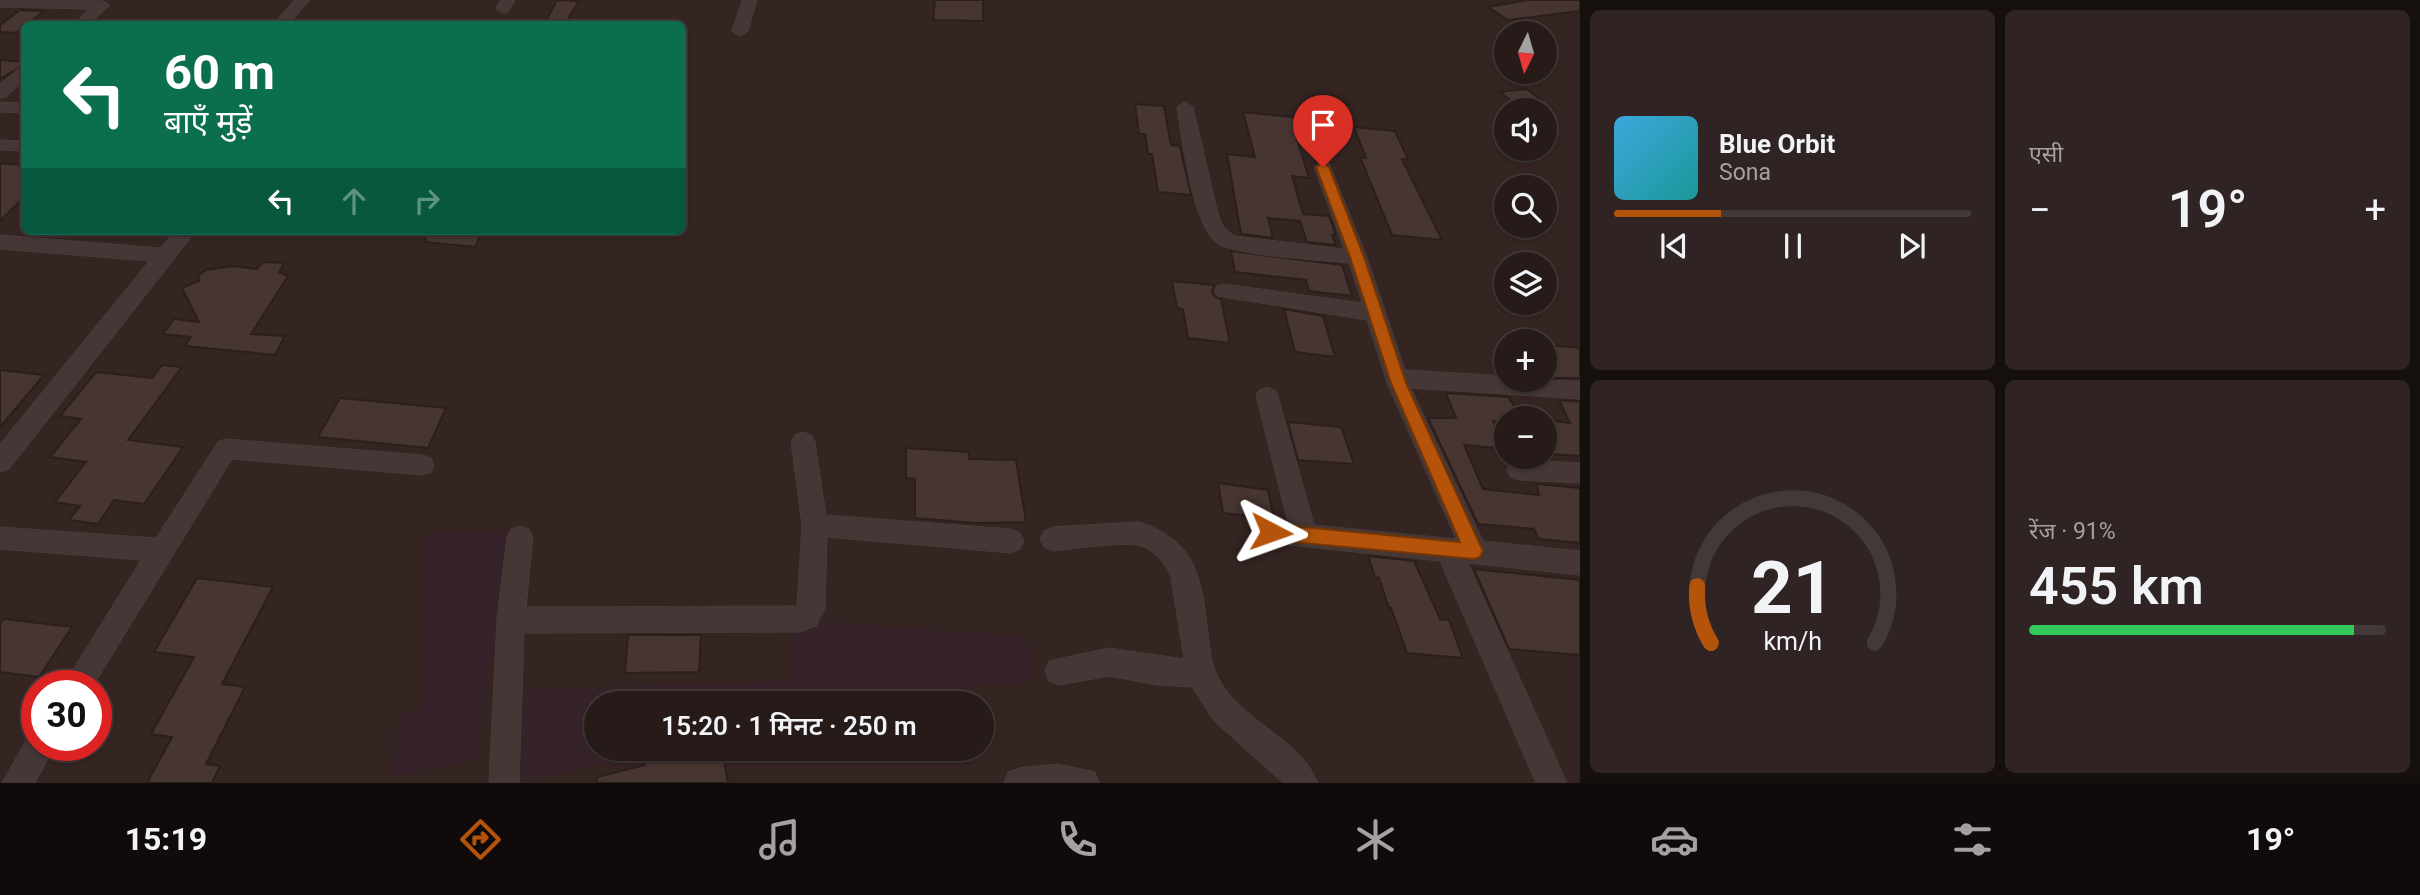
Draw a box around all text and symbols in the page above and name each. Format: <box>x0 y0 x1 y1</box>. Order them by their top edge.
north arrow <box>1494 21 1558 84</box>
map controls <box>1494 21 1557 469</box>
text: 60 m <box>164 44 275 101</box>
icon: left <box>49 49 140 140</box>
pin <box>1293 95 1353 167</box>
button: sound <box>1494 98 1557 161</box>
text: बाएँ मुड़ें <box>164 103 252 141</box>
icon: arrive <box>1304 106 1342 144</box>
text: Blue Orbit <box>1719 129 1835 159</box>
text: एसी <box>2029 141 2063 168</box>
text: Sona <box>1719 159 1771 186</box>
button: search <box>1494 175 1557 238</box>
text: 19° <box>2168 179 2247 240</box>
icon: left <box>262 182 300 220</box>
icon: ahead <box>335 182 373 220</box>
icon: right <box>408 182 446 220</box>
text: − <box>2029 188 2051 232</box>
text: + <box>2364 188 2386 232</box>
icon: previous <box>1655 227 1693 265</box>
icon: pause <box>1774 227 1812 265</box>
icon: next <box>1893 227 1931 265</box>
button: layers <box>1494 252 1557 315</box>
button: + <box>1494 329 1557 392</box>
button: − <box>1494 406 1557 469</box>
position arrow <box>1234 495 1308 569</box>
text: रेंज · 91% <box>2029 518 2116 545</box>
text: 21 <box>1751 545 1834 631</box>
text: 455 km <box>2029 556 2204 617</box>
text: km/h <box>1763 626 1822 655</box>
speed limit sign: 30 <box>21 670 112 761</box>
text: 15:20 · 1 मिनट · 250 m <box>661 711 917 741</box>
icon: directions <box>456 815 505 864</box>
icon: music <box>755 815 804 864</box>
icon: phone <box>1053 815 1102 864</box>
icon: climate <box>1351 815 1400 864</box>
icon: car <box>1650 815 1699 864</box>
icon: filters <box>1948 815 1997 864</box>
text: 15:19 <box>125 820 207 858</box>
text: 19° <box>2246 820 2295 858</box>

